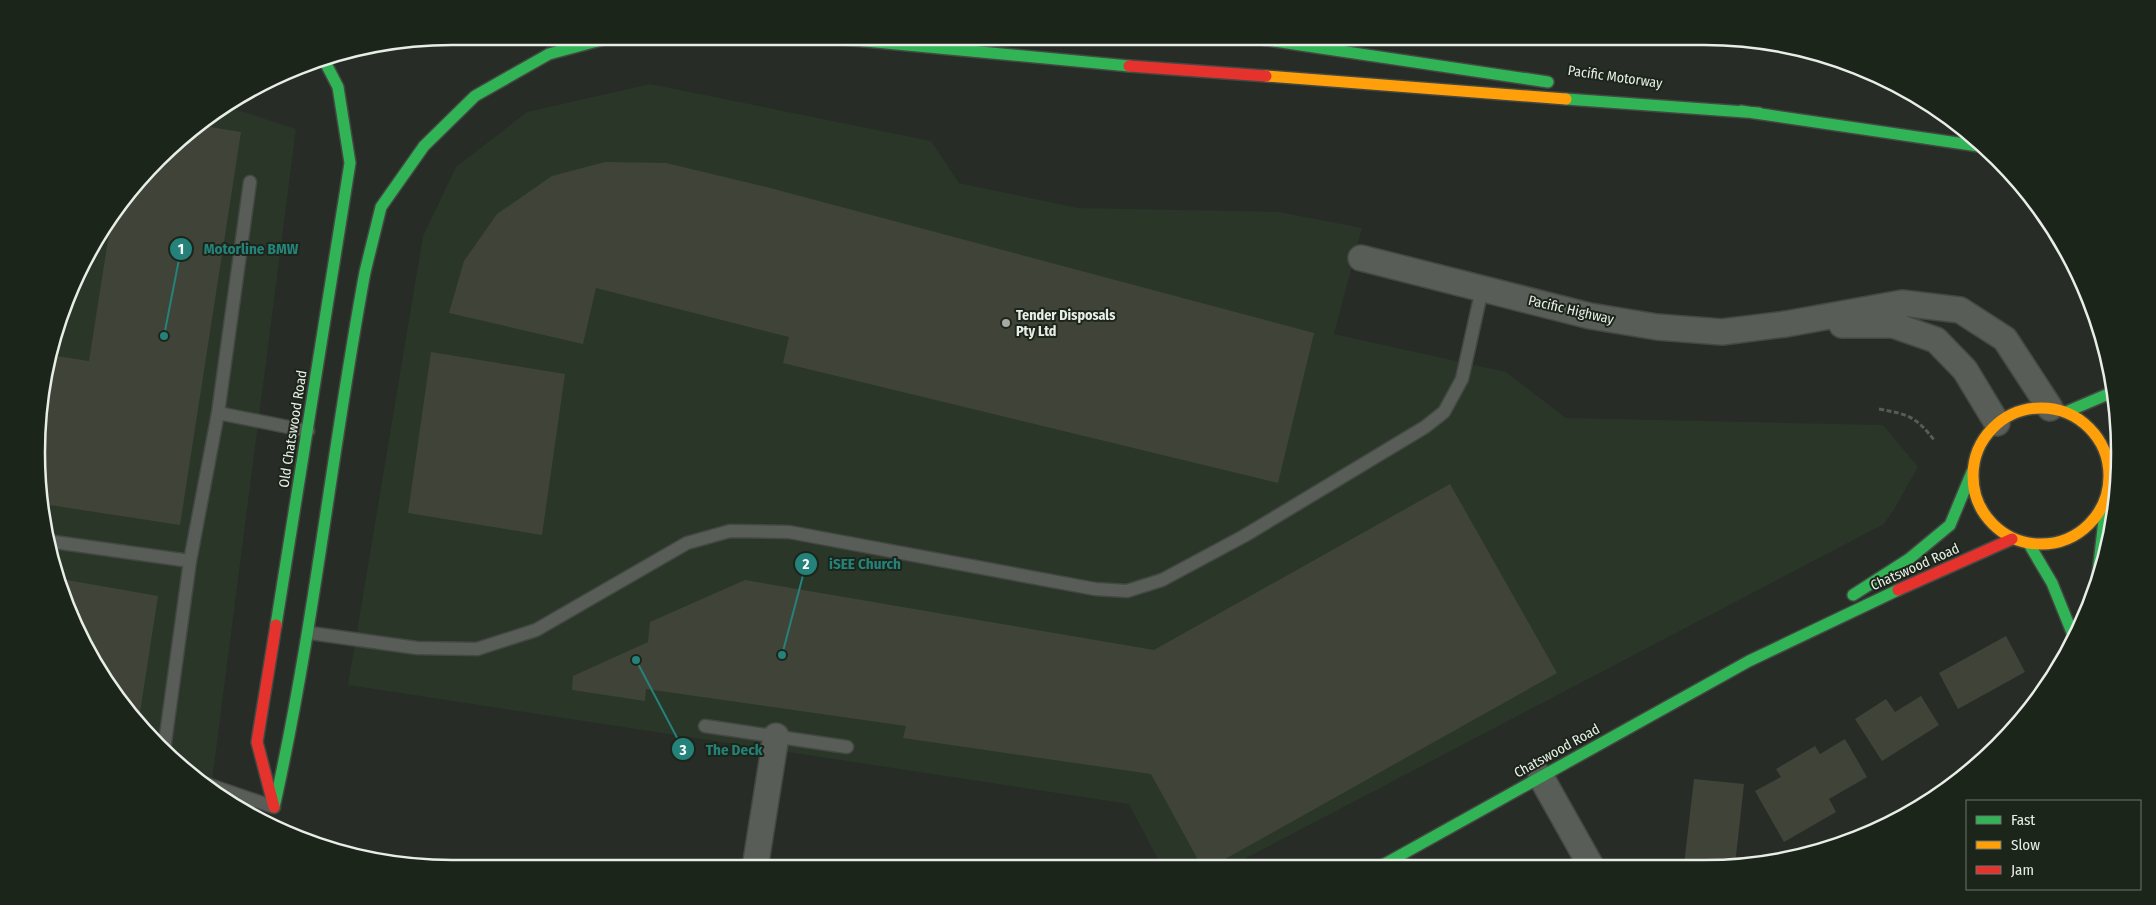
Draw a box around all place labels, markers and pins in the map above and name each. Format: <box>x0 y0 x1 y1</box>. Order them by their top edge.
callout: Motorline BMW <box>169 234 308 264</box>
place label: Tender Disposals Pty Ltd <box>1016 307 1115 340</box>
marker: Tender Disposals Pty Ltd <box>1000 317 1012 329</box>
callout: iSEE Church <box>794 549 911 579</box>
callout: The Deck <box>671 734 772 764</box>

